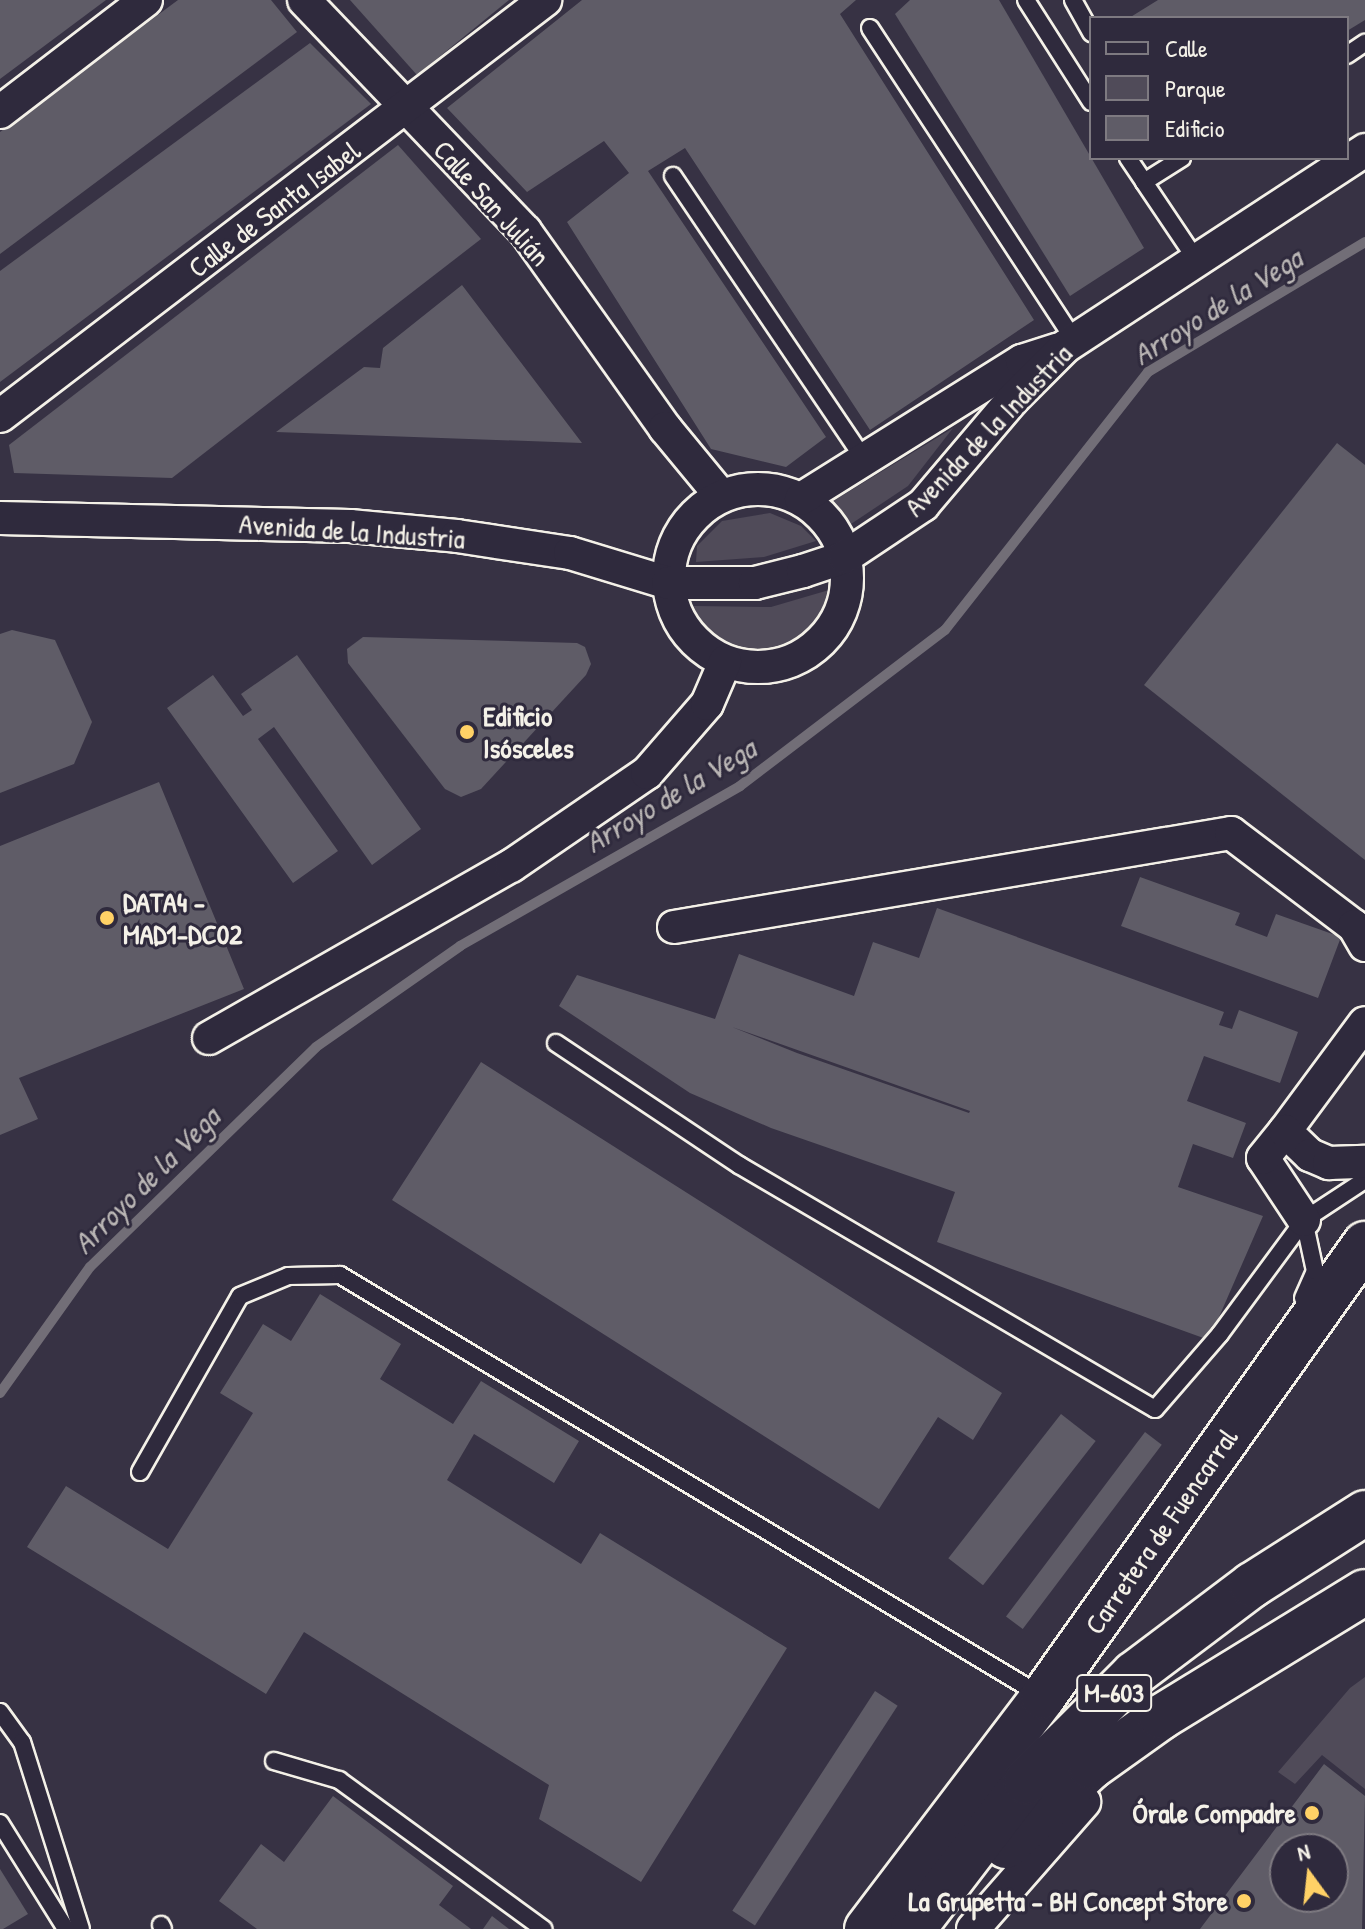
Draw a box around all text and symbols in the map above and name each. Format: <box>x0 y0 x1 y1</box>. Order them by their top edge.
legend <box>1089 16 1349 160</box>
text: Calle <box>1165 32 1207 64</box>
text: Parque <box>1165 72 1225 104</box>
text: Edificio <box>1165 112 1224 144</box>
street label: Calle de Santa Isabel <box>181 133 367 285</box>
street label: Calle San Julián <box>427 133 557 273</box>
water label: Arroyo de la Vega <box>1126 240 1308 372</box>
street label: Avenida de la Industria <box>897 337 1079 523</box>
street label: Avenida de la Industria <box>238 506 466 556</box>
place label: Edificio Isósceles <box>483 699 574 765</box>
marker: Edificio Isósceles <box>458 723 476 741</box>
water label: Arroyo de la Vega <box>578 730 762 860</box>
place label: DATA4 - MAD1-DC02 <box>123 885 242 951</box>
marker: DATA4 - MAD1-DC02 <box>98 909 116 927</box>
water label: Arroyo de la Vega <box>65 1099 227 1261</box>
street label: Carretera de Fuencarral <box>1077 1421 1245 1641</box>
road number: M-603 <box>1076 1671 1152 1715</box>
place label: Órale Compadre <box>1132 1796 1296 1830</box>
marker: Órale Compadre <box>1303 1804 1321 1822</box>
north arrow <box>1269 1833 1349 1913</box>
text: N <box>1294 1836 1313 1868</box>
place label: La Grupetta - BH Concept Store <box>908 1884 1228 1918</box>
marker: La Grupetta - BH Concept Store <box>1235 1892 1253 1910</box>

